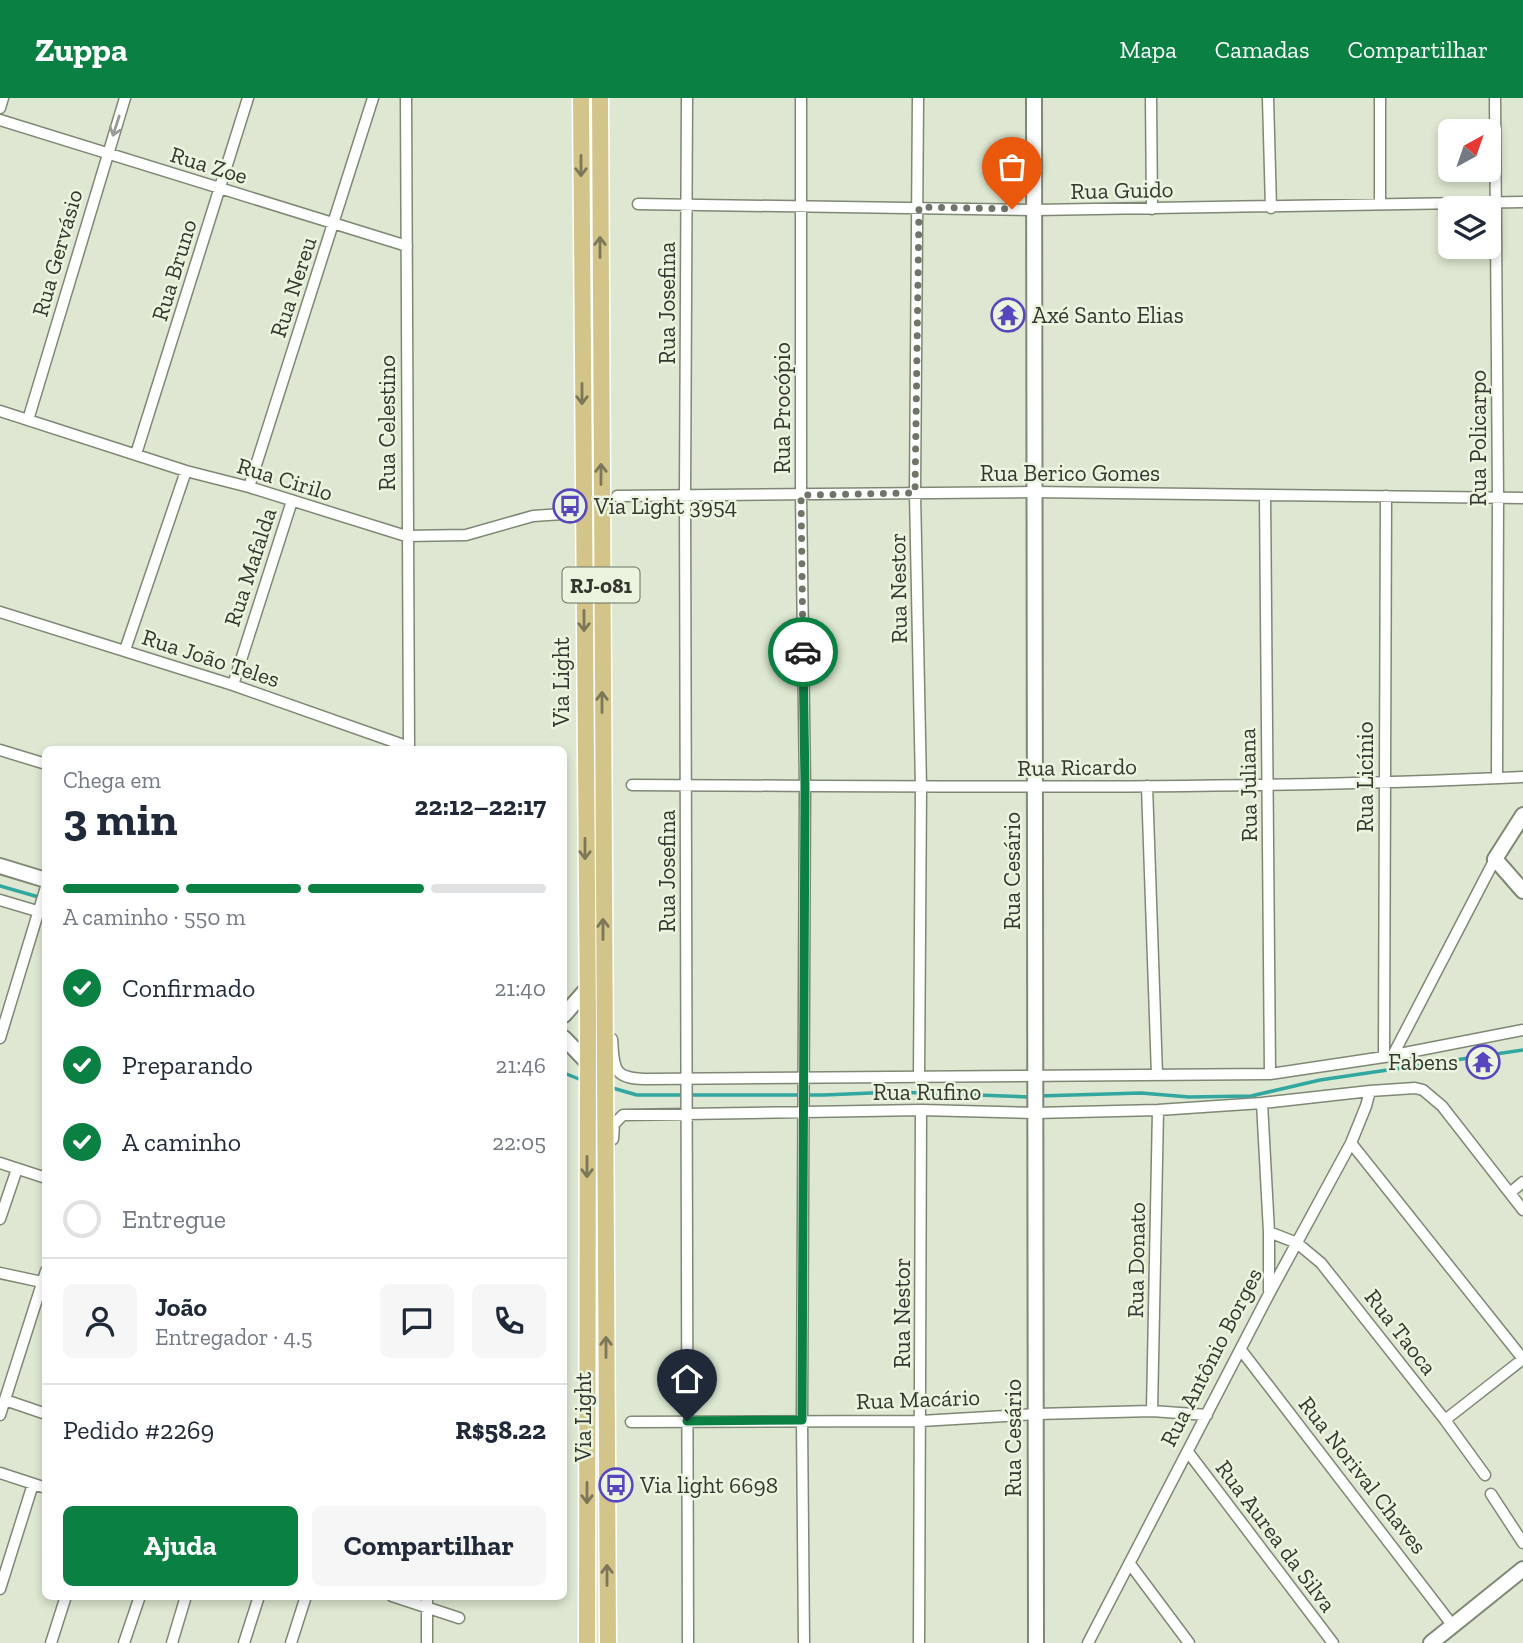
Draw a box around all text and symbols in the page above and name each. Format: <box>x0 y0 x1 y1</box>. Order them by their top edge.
text: Zuppa <box>35 30 128 69</box>
text: Mapa <box>1119 35 1177 64</box>
text: Camadas <box>1215 35 1309 64</box>
text: Compartilhar <box>1347 35 1488 64</box>
one-way arrow <box>109 114 121 136</box>
north arrow <box>1438 119 1502 182</box>
map controls <box>1438 119 1501 259</box>
pin <box>982 137 1042 209</box>
street label: Rua Zoe <box>167 140 251 190</box>
icon: bag <box>993 148 1031 186</box>
one-way arrow <box>574 154 588 177</box>
street label: Rua Guido <box>1070 175 1174 205</box>
street label: Rua Gervásio <box>25 186 89 320</box>
button: layers <box>1438 196 1501 259</box>
street label: Rua Bruno <box>145 216 203 324</box>
street label: Rua Nereu <box>264 233 322 341</box>
one-way arrow <box>593 236 607 259</box>
street label: Rua Josefina <box>653 242 681 364</box>
temple icon: Axé Santo Elias <box>989 296 1027 334</box>
place label: Axé Santo Elias <box>1032 301 1184 329</box>
street label: Rua Procópio <box>768 342 796 474</box>
street label: Rua Celestino <box>373 355 401 491</box>
street label: Rua Policarpo <box>1464 370 1492 506</box>
one-way arrow <box>576 382 589 405</box>
street label: Rua Cirilo <box>234 451 336 507</box>
street label: Rua Berico Gomes <box>980 459 1160 487</box>
one-way arrow <box>594 463 608 486</box>
bus stop icon: Via Light 3954 <box>551 487 589 525</box>
place label: Via Light 3954 <box>593 492 737 520</box>
street label: Rua Mafalda <box>218 504 282 630</box>
street label: Rua Nestor <box>883 532 913 644</box>
road number: RJ-081 <box>562 568 640 602</box>
one-way arrow <box>577 609 591 632</box>
courier <box>768 617 838 687</box>
street label: Rua João Teles <box>139 623 283 693</box>
icon: car <box>784 633 822 671</box>
street label: Via Light <box>547 636 575 728</box>
one-way arrow <box>595 691 609 714</box>
street label: Rua Licínio <box>1351 722 1379 832</box>
street label: Rua Juliana <box>1233 728 1263 842</box>
street label: Rua Ricardo <box>1017 752 1137 782</box>
text: Chega em <box>63 766 161 794</box>
text: 22:12–22:17 <box>415 790 546 822</box>
text: 3 min <box>63 792 177 847</box>
street label: Rua Josefina <box>653 810 681 932</box>
street label: Rua Cesário <box>998 812 1026 930</box>
one-way arrow <box>578 837 592 860</box>
text: A caminho · 550 m <box>63 903 246 931</box>
one-way arrow <box>596 918 610 941</box>
icon: check <box>63 969 101 1007</box>
text: Confirmado <box>122 972 255 1004</box>
text: 21:40 <box>495 974 546 1002</box>
temple icon: Fabens <box>1464 1043 1502 1081</box>
icon: check <box>63 1046 101 1084</box>
place label: Fabens <box>1388 1048 1458 1076</box>
text: Preparando <box>122 1049 253 1081</box>
text: 21:46 <box>496 1051 546 1079</box>
street label: Rua Rufino <box>873 1078 981 1106</box>
icon: check <box>63 1123 101 1161</box>
text: A caminho <box>122 1126 241 1158</box>
text: 22:05 <box>492 1128 546 1156</box>
one-way arrow <box>580 1155 594 1178</box>
street label: Rua Donato <box>1121 1202 1151 1318</box>
text: Entregue <box>122 1203 226 1235</box>
street label: Rua Nestor <box>888 1258 916 1368</box>
street label: Rua Antônio Borges <box>1154 1263 1268 1451</box>
street label: Rua Taoca <box>1359 1283 1443 1381</box>
button: person <box>63 1284 137 1358</box>
button: chat <box>380 1284 454 1358</box>
button: phone <box>472 1284 546 1358</box>
text: João <box>155 1291 207 1323</box>
text: Entregador · 4.5 <box>155 1323 313 1351</box>
one-way arrow <box>599 1336 613 1359</box>
pin <box>657 1349 717 1421</box>
icon: home <box>668 1360 706 1398</box>
street label: Via Light <box>569 1371 597 1463</box>
street label: Rua Cesário <box>999 1379 1027 1497</box>
street label: Rua Macário <box>855 1383 981 1415</box>
street label: Rua Norival Chaves <box>1293 1391 1433 1559</box>
text: Pedido #2269 <box>63 1414 214 1446</box>
text: R$58.22 <box>455 1414 546 1446</box>
street label: Rua Aurea da Silva <box>1210 1454 1342 1618</box>
bus stop icon: Via light 6698 <box>597 1466 635 1504</box>
place label: Via light 6698 <box>639 1471 778 1499</box>
one-way arrow <box>580 1481 594 1504</box>
button: Ajuda <box>63 1506 298 1586</box>
button: Compartilhar <box>312 1506 546 1586</box>
one-way arrow <box>600 1564 614 1587</box>

